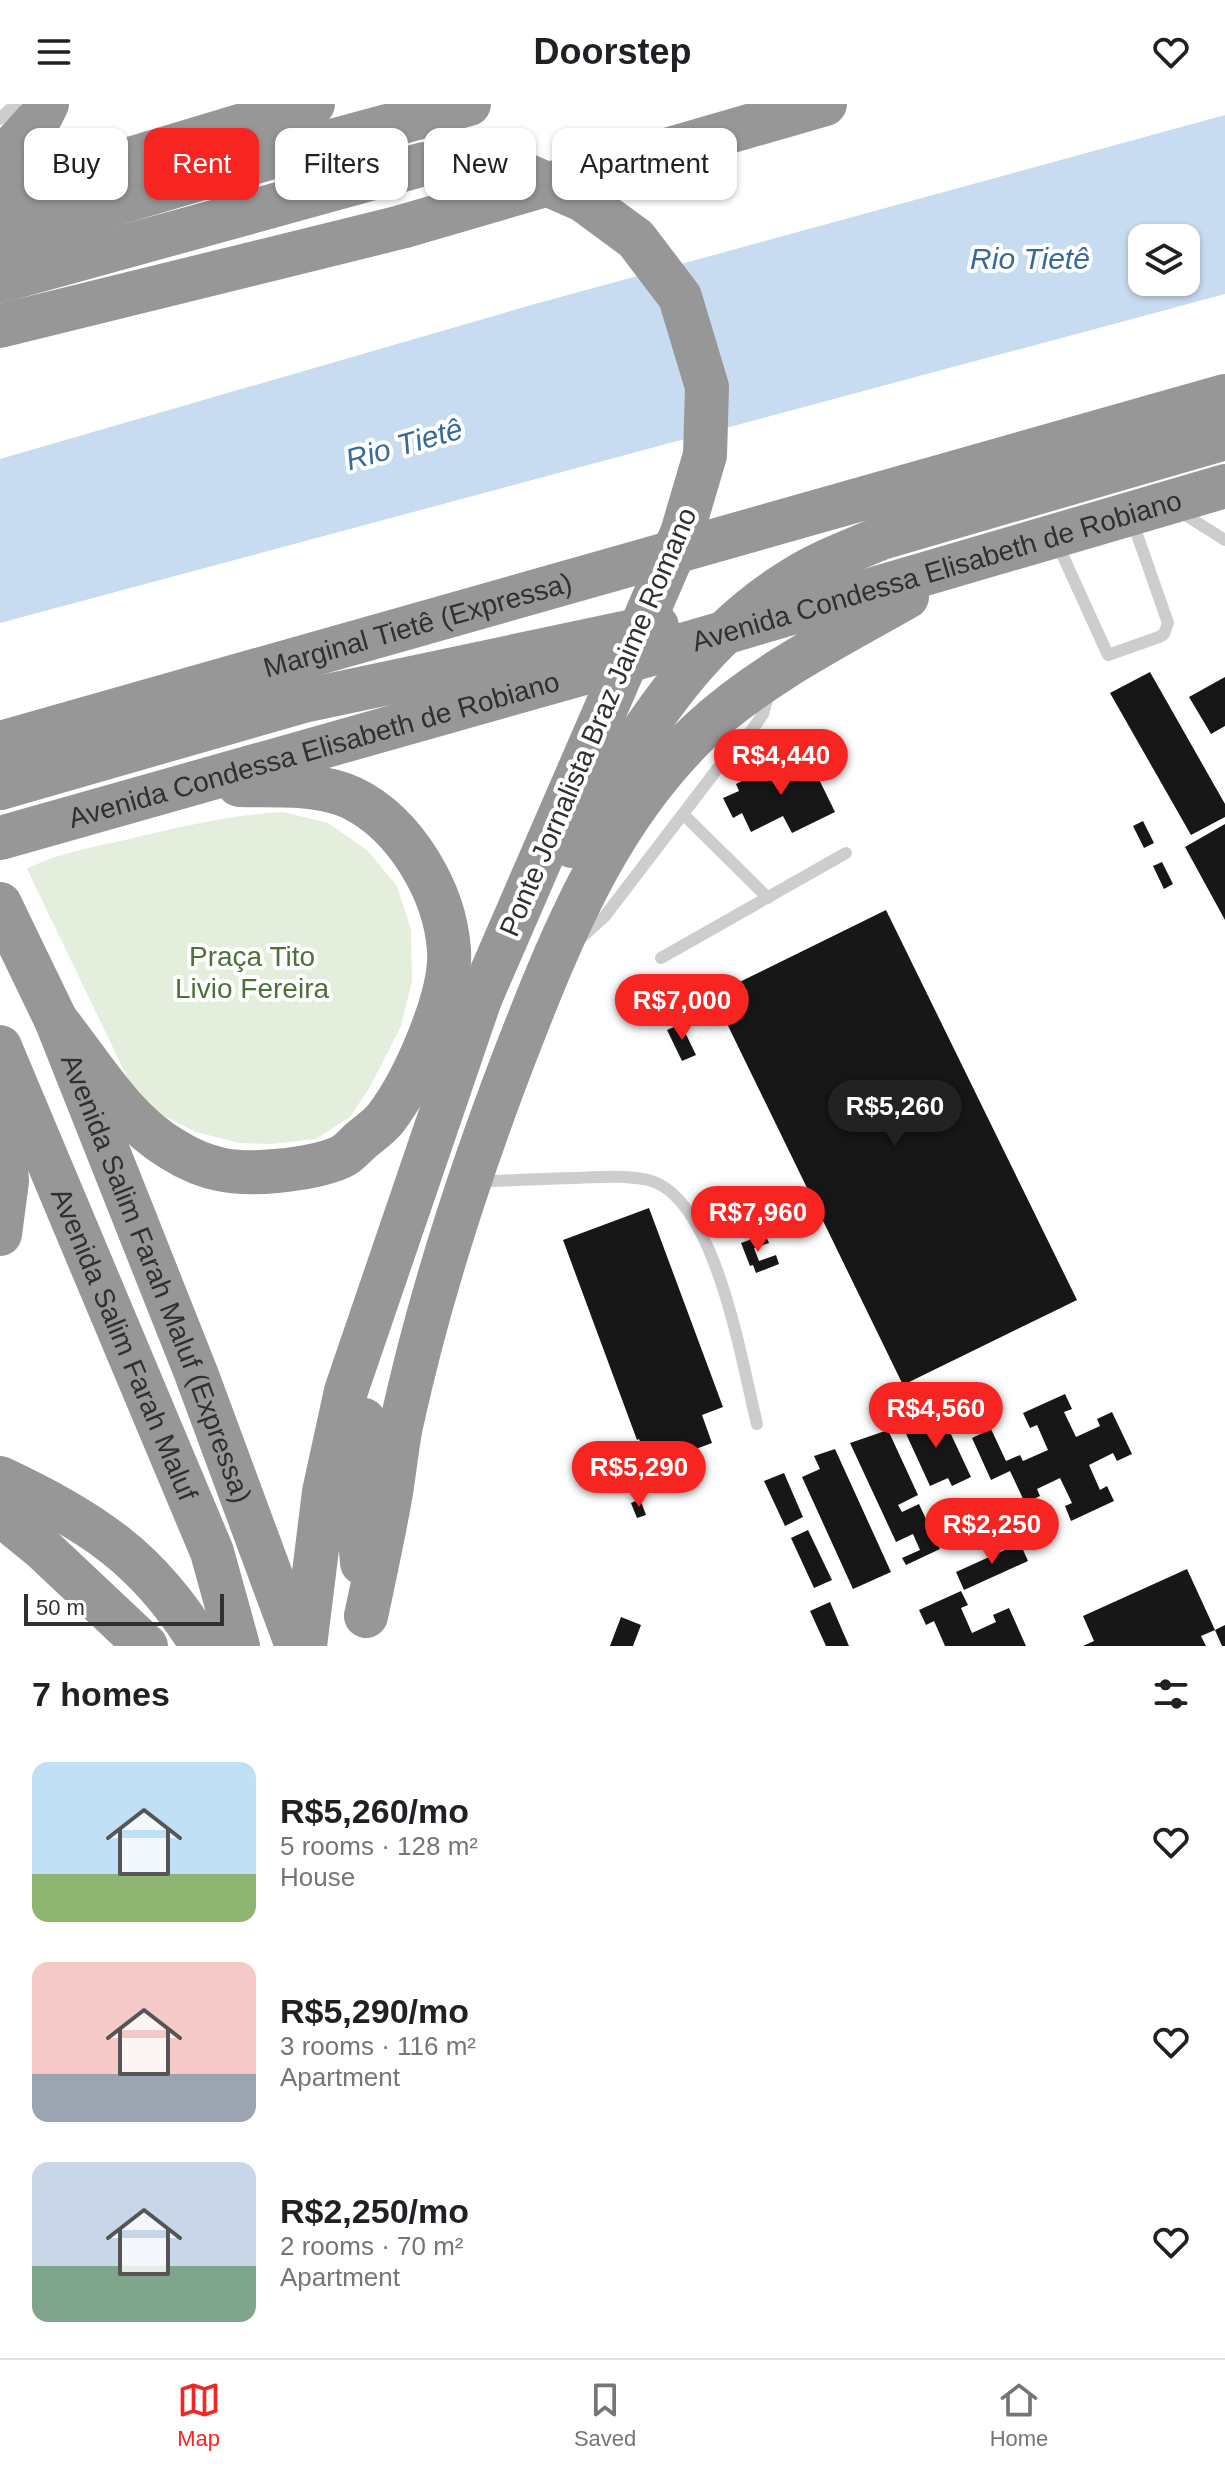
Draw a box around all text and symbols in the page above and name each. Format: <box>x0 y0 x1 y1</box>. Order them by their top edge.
icon: menu <box>32 30 76 74</box>
icon: heart <box>1149 30 1193 74</box>
text: Doorstep <box>533 31 692 72</box>
chip: Buy <box>24 128 128 200</box>
chip: Rent <box>144 128 259 200</box>
chip: Filters <box>275 128 408 200</box>
chip: New <box>424 128 536 200</box>
chip: Apartment <box>552 128 737 200</box>
map controls <box>1128 224 1200 296</box>
button: layers <box>1128 224 1200 296</box>
water label: Rio Tietê <box>970 242 1090 275</box>
water label: Rio Tietê <box>342 412 466 476</box>
street label: Avenida Condessa Elisabeth de Robiano <box>688 484 1185 657</box>
street label: Ponte Jornalista Braz Jaime Romano <box>493 503 703 941</box>
street label: Marginal Tietê (Expressa) <box>260 566 575 683</box>
street label: Avenida Condessa Elisabeth de Robiano <box>65 665 563 833</box>
pin: R$4,440 <box>707 729 855 797</box>
text: R$4,440 <box>732 740 830 770</box>
park label: Praça Tito Livio Fereira <box>175 941 329 1004</box>
pin: R$7,000 <box>608 974 756 1042</box>
text: R$7,000 <box>633 985 731 1015</box>
street label: Avenida Salim Farah Maluf (Expressa) <box>56 1049 258 1509</box>
pin: R$5,260 <box>821 1080 969 1148</box>
text: R$5,260 <box>846 1091 944 1121</box>
street label: Avenida Salim Farah Maluf <box>44 1183 206 1505</box>
pin: R$7,960 <box>684 1186 832 1254</box>
text: R$7,960 <box>709 1197 807 1227</box>
pin: R$4,560 <box>862 1382 1010 1450</box>
text: R$4,560 <box>887 1393 985 1423</box>
pin: R$5,290 <box>565 1441 713 1509</box>
text: R$5,290 <box>590 1452 688 1482</box>
pin: R$2,250 <box>918 1498 1066 1566</box>
text: R$2,250 <box>943 1509 1041 1539</box>
scale bar <box>24 1590 224 1626</box>
text: 50 m <box>36 1595 85 1620</box>
icon: filters <box>1149 1672 1193 1716</box>
text: 7 homes <box>32 1675 170 1713</box>
text: R$5,260/mo <box>280 1792 469 1830</box>
icon: home <box>96 1794 192 1890</box>
icon: heart <box>1149 1820 1193 1864</box>
text: 5 rooms · 128 m² <box>280 1831 478 1861</box>
text: House <box>280 1862 355 1892</box>
text: R$5,290/mo <box>280 1992 469 2030</box>
icon: home <box>96 1994 192 2090</box>
icon: heart <box>1149 2020 1193 2064</box>
text: 3 rooms · 116 m² <box>280 2031 476 2061</box>
text: Apartment <box>280 2062 400 2092</box>
text: R$2,250/mo <box>280 2192 469 2230</box>
icon: home <box>96 2194 192 2290</box>
icon: heart <box>1149 2220 1193 2264</box>
text: 2 rooms · 70 m² <box>280 2231 464 2261</box>
text: Apartment <box>280 2262 400 2292</box>
tab: Map <box>177 2378 221 2452</box>
tab: Saved <box>574 2378 636 2452</box>
tab: Home <box>990 2378 1048 2452</box>

